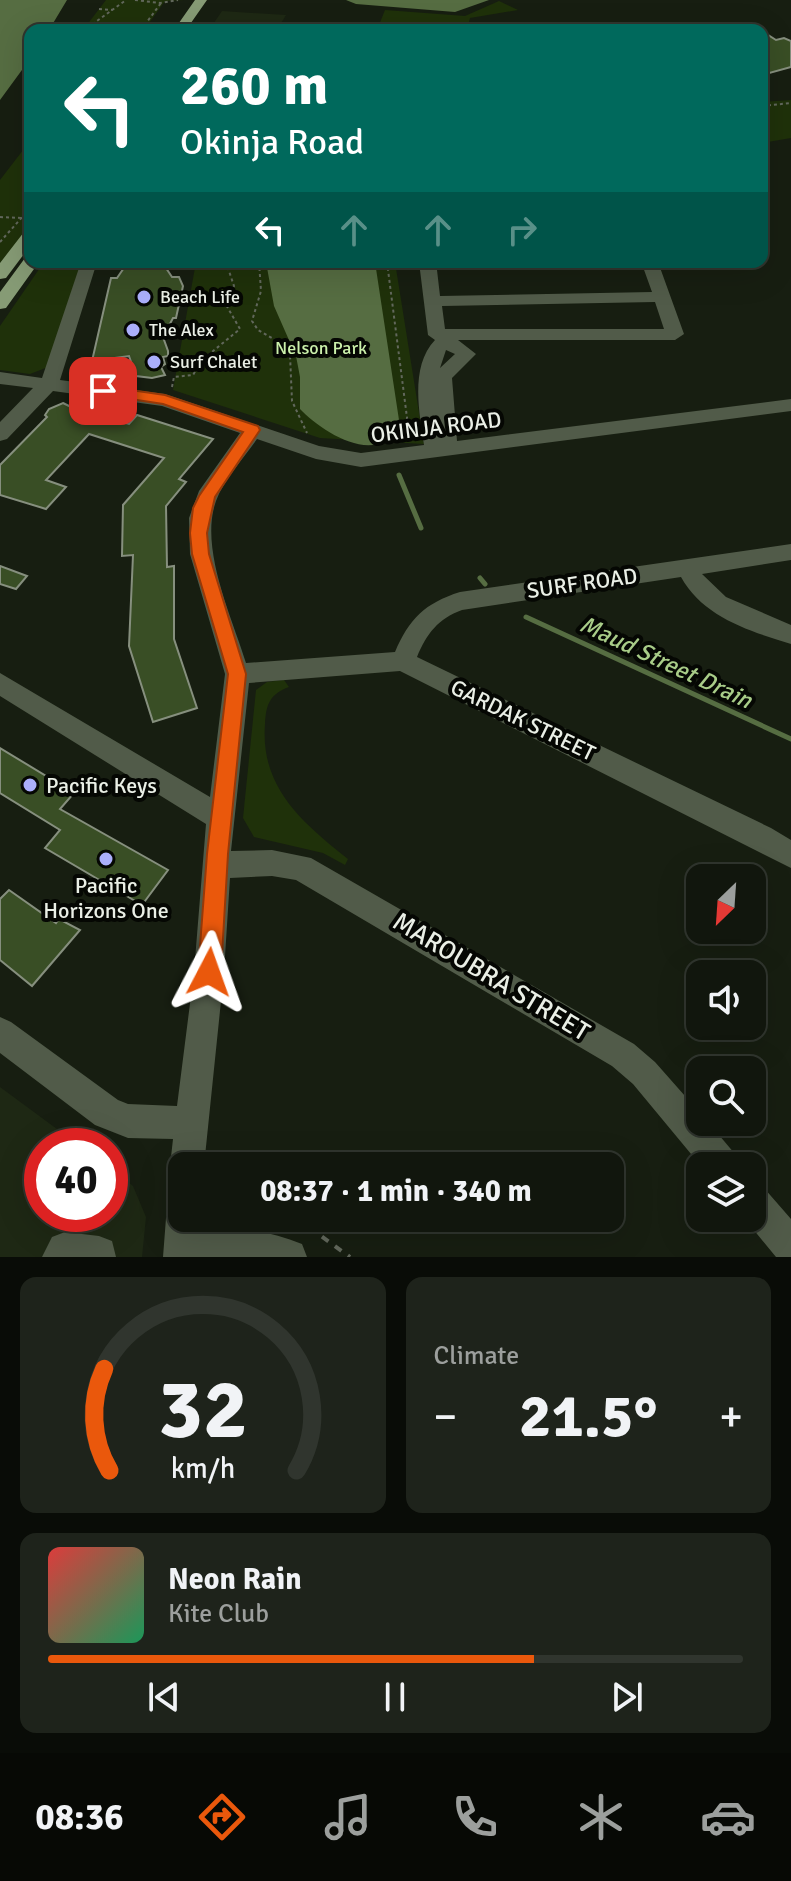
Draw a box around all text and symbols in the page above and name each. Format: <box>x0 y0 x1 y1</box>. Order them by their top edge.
text: 260 m <box>180 51 328 120</box>
icon: left <box>48 56 152 160</box>
text: Okinja Road <box>180 120 364 165</box>
icon: left <box>248 208 292 252</box>
icon: ahead <box>332 208 376 252</box>
icon: ahead <box>416 208 460 252</box>
icon: right <box>500 208 544 252</box>
place label: Beach Life <box>160 286 240 308</box>
marker: Beach Life <box>135 288 153 306</box>
place label: The Alex <box>149 319 215 341</box>
marker: The Alex <box>124 321 142 339</box>
park label: Nelson Park <box>275 337 367 359</box>
place label: Surf Chalet <box>170 351 257 373</box>
marker: Surf Chalet <box>145 353 163 371</box>
pin <box>69 357 137 425</box>
icon: arrive <box>81 369 125 413</box>
street label: OKINJA ROAD <box>369 406 503 448</box>
street label: SURF ROAD <box>525 562 639 604</box>
water label: Maud Street Drain <box>575 609 758 715</box>
street label: GARDAK STREET <box>446 673 600 767</box>
place label: Pacific Keys <box>46 772 157 799</box>
marker: Pacific Keys <box>21 776 39 794</box>
marker: Pacific Horizons One <box>97 850 115 868</box>
north arrow <box>686 864 766 944</box>
map controls <box>686 864 766 1232</box>
place label: Pacific Horizons One <box>43 872 169 924</box>
street label: MAROUBRA STREET <box>387 906 595 1048</box>
position arrow <box>167 930 251 1014</box>
button: sound <box>686 960 766 1040</box>
button: search <box>686 1056 766 1136</box>
speed limit sign: 40 <box>24 1128 128 1232</box>
button: layers <box>686 1152 766 1232</box>
text: 08:37 · 1 min · 340 m <box>260 1173 532 1210</box>
text: Climate <box>434 1340 519 1372</box>
text: 32 <box>158 1359 248 1461</box>
text: 21.5° <box>519 1380 657 1454</box>
text: − <box>434 1390 457 1444</box>
text: + <box>719 1390 743 1444</box>
text: km/h <box>170 1451 235 1486</box>
text: Neon Rain <box>168 1561 302 1598</box>
text: Kite Club <box>168 1598 269 1630</box>
icon: previous <box>142 1675 186 1719</box>
icon: pause <box>373 1675 417 1719</box>
icon: next <box>605 1675 649 1719</box>
icon: directions <box>194 1789 250 1845</box>
icon: music <box>320 1789 376 1845</box>
icon: phone <box>447 1789 503 1845</box>
icon: climate <box>573 1789 629 1845</box>
icon: car <box>700 1789 756 1845</box>
text: 08:36 <box>35 1795 124 1840</box>

